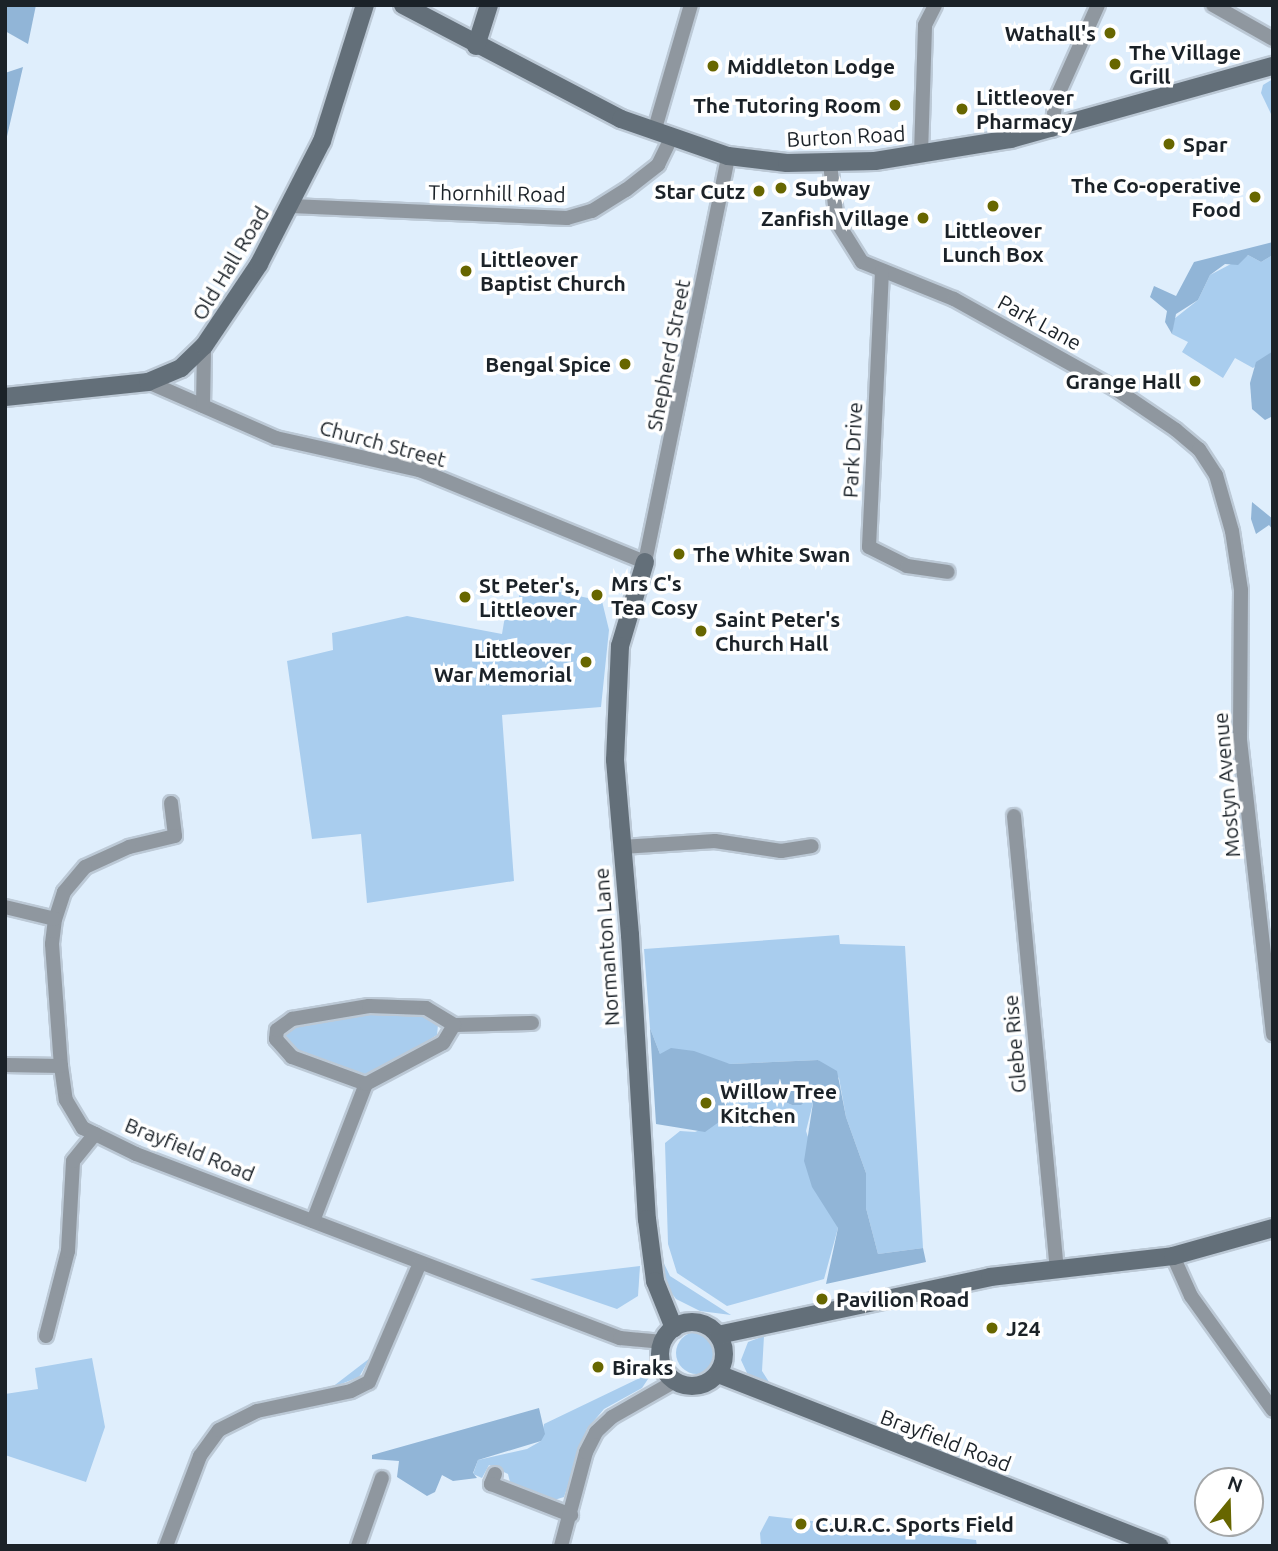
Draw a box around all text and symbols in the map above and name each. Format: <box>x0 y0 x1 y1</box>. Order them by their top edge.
place label: Wathall's <box>1005 20 1096 46</box>
marker: Wathall's <box>1102 25 1118 41</box>
place label: The Village Grill <box>1129 39 1241 89</box>
place label: Middleton Lodge <box>727 53 895 79</box>
marker: The Village Grill <box>1107 56 1123 72</box>
marker: Middleton Lodge <box>705 58 721 74</box>
place label: Littleover Pharmacy <box>976 84 1074 134</box>
place label: The Tutoring Room <box>693 92 881 118</box>
marker: The Tutoring Room <box>887 97 903 113</box>
marker: Littleover Pharmacy <box>954 101 970 117</box>
street label: Burton Road <box>786 120 906 152</box>
place label: Spar <box>1183 131 1228 157</box>
marker: Spar <box>1161 136 1177 152</box>
place label: The Co-operative Food <box>1071 172 1241 222</box>
place label: Subway <box>795 175 870 201</box>
place label: Star Cutz <box>655 178 745 204</box>
street label: Thornhill Road <box>428 179 566 207</box>
marker: Subway <box>773 180 789 196</box>
marker: Star Cutz <box>751 183 767 199</box>
marker: The Co-operative Food <box>1247 189 1263 205</box>
marker: Littleover Lunch Box <box>985 198 1001 214</box>
street label: Old Hall Road <box>186 201 274 325</box>
place label: Zanfish Village <box>761 205 909 231</box>
marker: Zanfish Village <box>915 210 931 226</box>
place label: Littleover Lunch Box <box>942 217 1044 267</box>
place label: Littleover Baptist Church <box>480 246 626 296</box>
marker: Littleover Baptist Church <box>458 263 474 279</box>
street label: Shepherd Street <box>641 277 695 433</box>
street label: Park Lane <box>994 289 1086 355</box>
place label: Bengal Spice <box>485 351 611 377</box>
marker: Bengal Spice <box>617 356 633 372</box>
place label: Grange Hall <box>1066 368 1181 394</box>
marker: Grange Hall <box>1187 373 1203 389</box>
street label: Park Drive <box>837 401 867 499</box>
street label: Church Street <box>317 414 449 472</box>
place label: The White Swan <box>693 541 850 567</box>
marker: The White Swan <box>671 546 687 562</box>
place label: Mrs C's Tea Cosy <box>611 570 698 620</box>
place label: St Peter's, Littleover <box>479 572 580 622</box>
marker: Mrs C's Tea Cosy <box>589 587 605 603</box>
marker: St Peter's, Littleover <box>457 589 473 605</box>
place label: Saint Peter's Church Hall <box>715 606 840 656</box>
marker: Saint Peter's Church Hall <box>693 623 709 639</box>
place label: Littleover War Memorial <box>434 637 572 687</box>
marker: Littleover War Memorial <box>578 654 594 670</box>
street label: Mostyn Avenue <box>1207 711 1245 859</box>
street label: Normanton Lane <box>588 867 624 1027</box>
street label: Glebe Rise <box>997 994 1031 1094</box>
place label: Willow Tree Kitchen <box>720 1078 837 1128</box>
marker: Willow Tree Kitchen <box>698 1095 714 1111</box>
street label: Brayfield Road <box>121 1111 259 1187</box>
place label: Pavilion Road <box>836 1286 969 1312</box>
marker: Pavilion Road <box>814 1291 830 1307</box>
place label: J24 <box>1006 1315 1041 1341</box>
marker: J24 <box>984 1320 1000 1336</box>
place label: Biraks <box>612 1354 673 1380</box>
marker: Biraks <box>590 1359 606 1375</box>
street label: Brayfield Road <box>877 1404 1015 1476</box>
north arrow <box>1194 1467 1264 1537</box>
text: N <box>1225 1471 1245 1497</box>
place label: C.U.R.C. Sports Field <box>815 1511 1014 1537</box>
marker: C.U.R.C. Sports Field <box>793 1516 809 1532</box>

